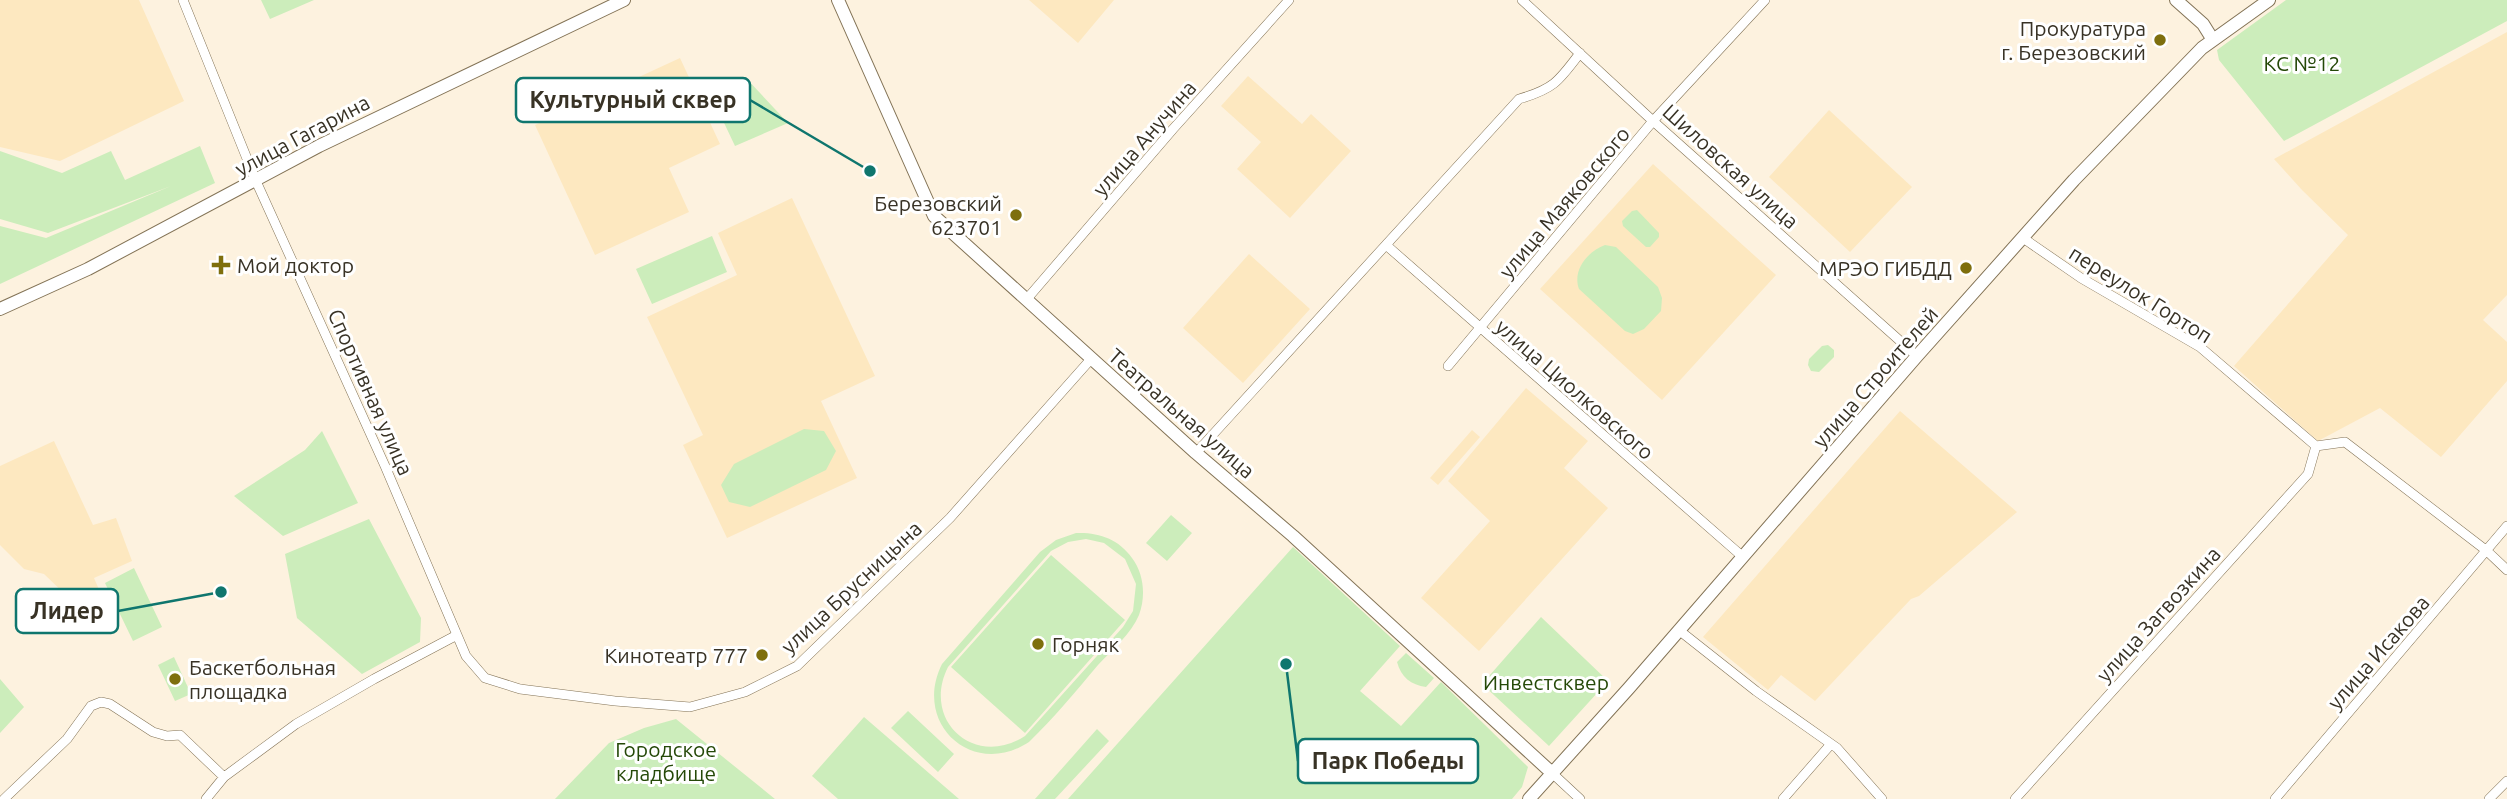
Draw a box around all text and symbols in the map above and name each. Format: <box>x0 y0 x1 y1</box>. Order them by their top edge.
place label: Прокуратура г. Березовский <box>2001 16 2146 64</box>
marker: Прокуратура г. Березовский <box>2152 32 2168 48</box>
park label: КС №12 <box>2264 51 2340 75</box>
street label: улица Анучина <box>1087 75 1201 201</box>
callout: Культурный сквер <box>516 78 750 122</box>
text: Культурный сквер <box>530 87 736 112</box>
street label: улица Гагарина <box>231 89 373 181</box>
street label: Шиловская улица <box>1658 99 1804 233</box>
street label: улица Маяковского <box>1494 121 1634 283</box>
place label: Березовский 623701 <box>874 191 1002 239</box>
marker: Березовский 623701 <box>1008 207 1024 223</box>
street label: переулок Гортоп <box>2065 240 2217 348</box>
place label: Мой доктор <box>237 253 354 277</box>
marker: Мой доктор <box>211 255 231 275</box>
place label: МРЭО ГИБДД <box>1819 256 1952 280</box>
marker: МРЭО ГИБДД <box>1958 260 1974 276</box>
street label: улица Строителей <box>1807 302 1943 452</box>
street label: Спортивная улица <box>324 305 418 479</box>
street label: улица Циолковского <box>1491 314 1659 464</box>
street label: Театральная улица <box>1104 343 1260 483</box>
street label: улица Брусницына <box>776 516 926 658</box>
street label: улица Загвозкина <box>2091 542 2225 686</box>
callout: Лидер <box>16 589 118 633</box>
street label: улица Исакова <box>2322 590 2434 714</box>
text: Лидер <box>30 598 104 623</box>
place label: Горняк <box>1052 632 1119 656</box>
marker: Горняк <box>1030 636 1046 652</box>
place label: Кинотеатр 777 <box>605 643 748 667</box>
marker: Кинотеатр 777 <box>754 647 770 663</box>
place label: Баскетбольная площадка <box>189 655 336 703</box>
park label: Инвестсквер <box>1483 670 1609 694</box>
marker: Баскетбольная площадка <box>167 671 183 687</box>
park label: Городское кладбище <box>615 737 717 785</box>
callout: Парк Победы <box>1298 739 1478 783</box>
text: Парк Победы <box>1312 748 1464 773</box>

